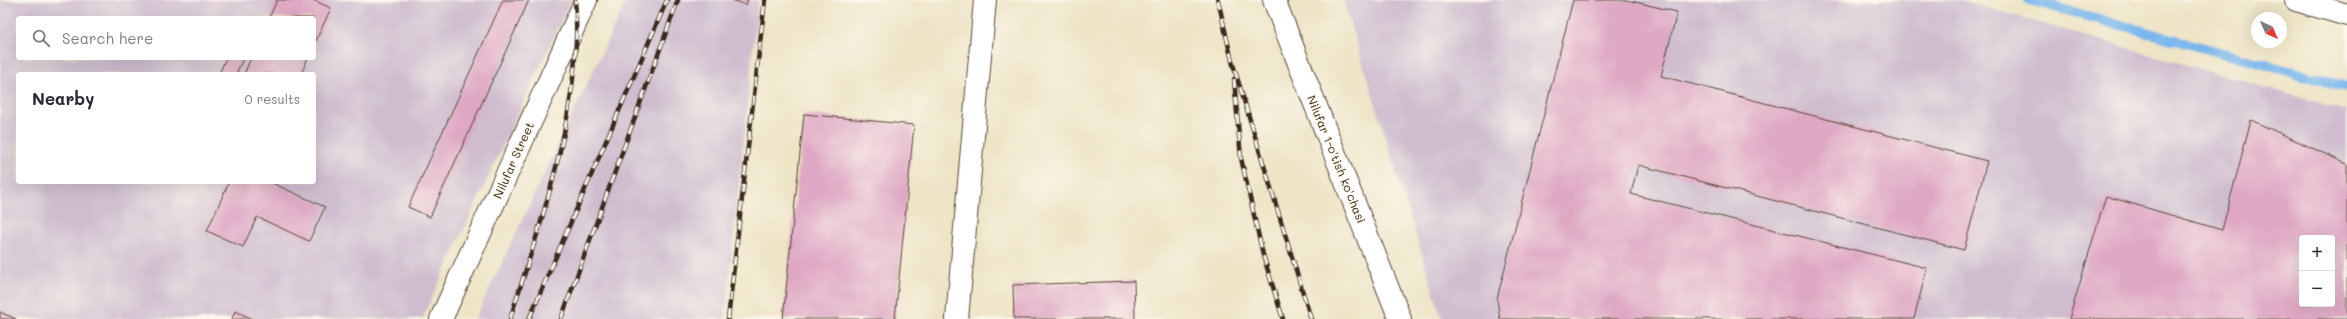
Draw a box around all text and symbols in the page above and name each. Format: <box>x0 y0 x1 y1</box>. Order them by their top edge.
north arrow <box>2251 12 2287 48</box>
search box <box>16 16 316 60</box>
icon: search <box>30 27 52 49</box>
text: Search here <box>62 28 153 48</box>
text: Nearby <box>32 87 94 109</box>
text: 0 results <box>245 90 300 107</box>
street label: Nilufar 1-o'tish ko'chasi <box>1304 93 1370 225</box>
street label: Nilufar Street <box>489 119 537 201</box>
map controls <box>2299 235 2335 307</box>
button: + <box>2299 235 2335 271</box>
button: − <box>2299 271 2335 307</box>

